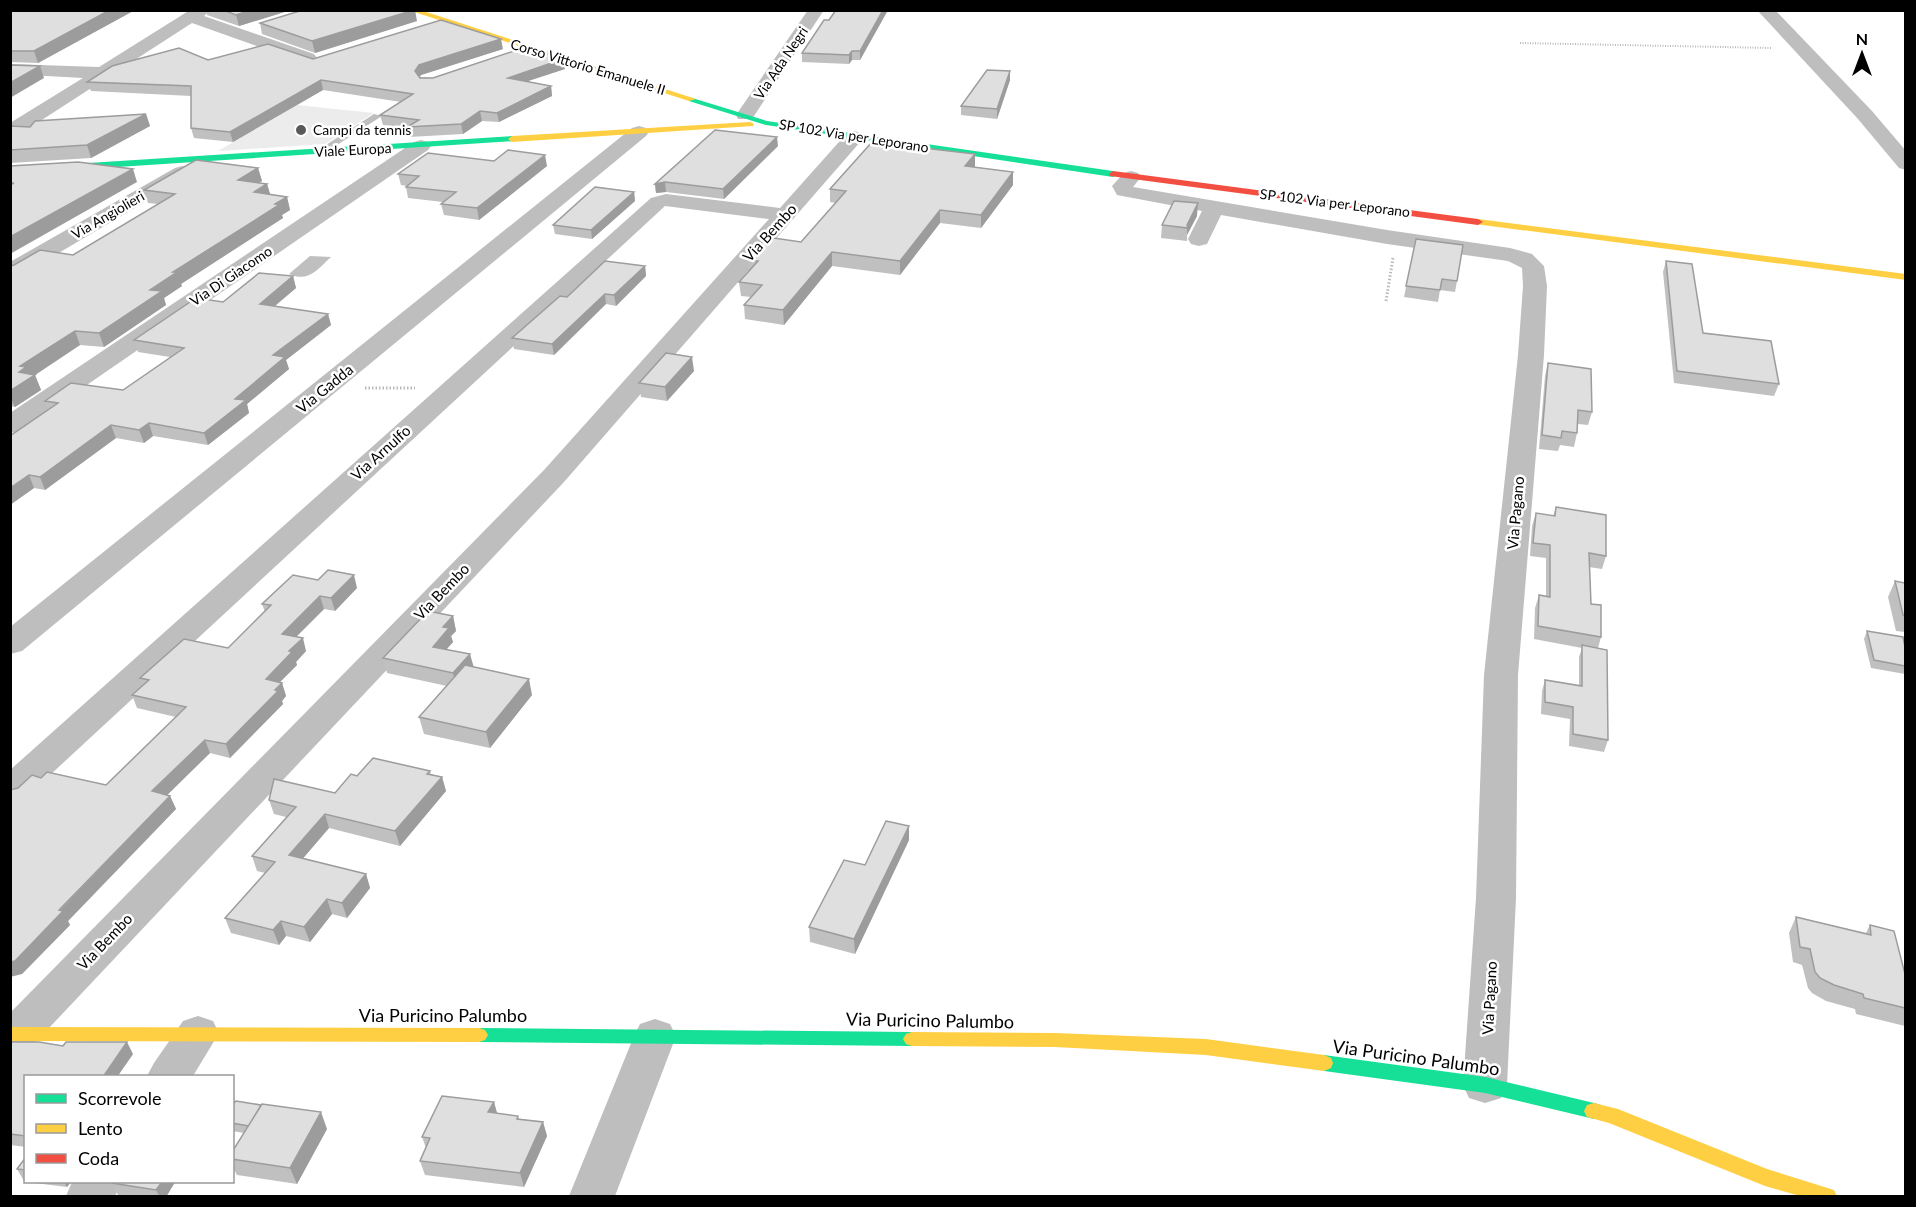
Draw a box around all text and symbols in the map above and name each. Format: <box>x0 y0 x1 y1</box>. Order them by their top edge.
street label: Via Ada Negri <box>750 23 811 102</box>
north arrow <box>1832 24 1892 84</box>
text: N <box>1856 29 1868 48</box>
street label: Corso Vittorio Emanuele II <box>509 35 668 98</box>
street label: SP 102 Via per Leporano <box>778 115 930 156</box>
place label: Campi da tennis <box>313 121 411 138</box>
marker: Campi da tennis <box>294 123 308 137</box>
street label: Viale Europa <box>314 139 392 160</box>
street label: SP 102 Via per Leporano <box>1259 185 1411 220</box>
street label: Via Angiolieri <box>68 187 147 242</box>
street label: Via Bembo <box>739 200 800 265</box>
street label: Via Di Giacomo <box>186 242 275 309</box>
street label: Via Gadda <box>292 360 356 417</box>
street label: Via Arnulfo <box>347 421 414 484</box>
street label: Via Pagano <box>1503 476 1527 550</box>
street label: Via Bembo <box>410 559 473 623</box>
street label: Via Bembo <box>73 909 136 973</box>
street label: Via Pagano <box>1478 961 1500 1035</box>
street label: Via Puricino Palumbo <box>359 1004 527 1026</box>
street label: Via Puricino Palumbo <box>846 1008 1014 1032</box>
street label: Via Puricino Palumbo <box>1331 1034 1501 1080</box>
legend <box>24 1075 234 1183</box>
text: Scorrevole <box>78 1087 161 1109</box>
text: Lento <box>78 1117 123 1139</box>
text: Coda <box>78 1147 119 1169</box>

